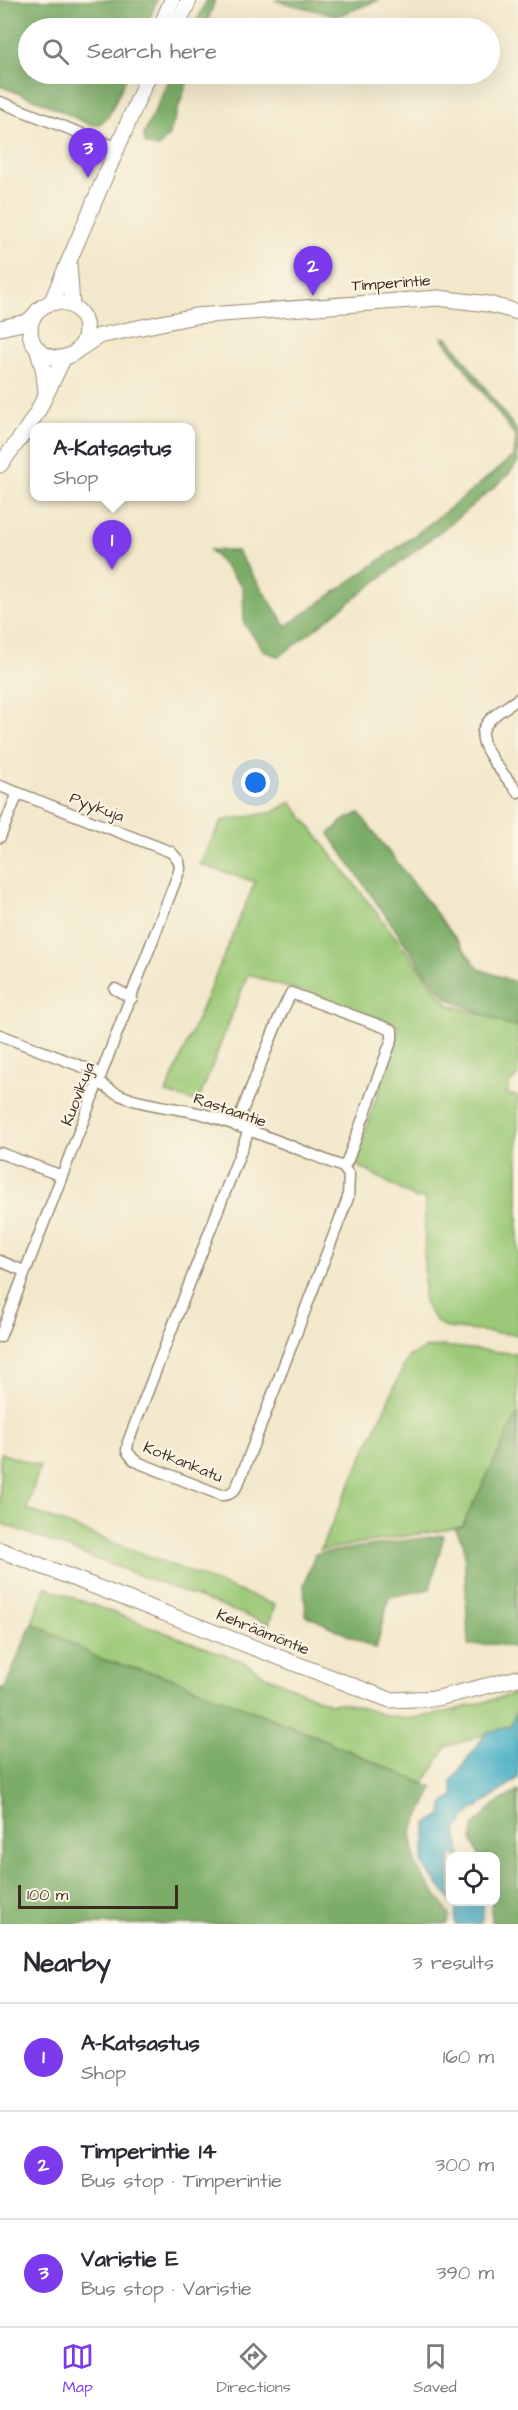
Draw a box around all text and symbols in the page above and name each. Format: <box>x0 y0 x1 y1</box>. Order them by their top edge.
search box <box>18 18 500 84</box>
icon: search <box>39 35 72 68</box>
text: Search here <box>87 36 217 67</box>
pin: 3 <box>68 128 107 178</box>
pin: 2 <box>294 246 332 296</box>
street label: Timperintie <box>351 269 432 297</box>
popup <box>30 423 195 501</box>
text: A-Katsastus <box>53 433 172 464</box>
text: Shop <box>53 464 98 492</box>
pin: 1 <box>92 520 132 570</box>
your location <box>241 768 270 797</box>
street label: Pyykuja <box>66 787 127 828</box>
street label: Kuovikuja <box>56 1059 100 1129</box>
street label: Rastaantie <box>191 1087 270 1133</box>
street label: Kotkankatu <box>140 1436 226 1488</box>
street label: Kehräämöntie <box>213 1603 313 1661</box>
map controls <box>446 1852 500 1906</box>
button: locate <box>446 1852 500 1906</box>
scale bar <box>18 1882 178 1910</box>
text: 100 m <box>27 1884 68 1906</box>
text: Nearby <box>24 1945 111 1981</box>
text: 3 results <box>412 1949 494 1977</box>
text: A-Katsastus <box>81 2028 200 2059</box>
text: 1 <box>42 2043 45 2071</box>
text: 160 m <box>443 2043 494 2071</box>
text: Shop <box>81 2059 126 2087</box>
text: Timperintie 14 <box>81 2136 217 2167</box>
text: 2 <box>38 2151 49 2179</box>
text: 300 m <box>435 2151 494 2179</box>
text: Bus stop · Timperintie <box>81 2167 282 2195</box>
text: Varistie E <box>81 2244 178 2275</box>
text: 3 <box>38 2259 49 2287</box>
text: 390 m <box>436 2259 494 2287</box>
text: Bus stop · Varistie <box>81 2275 252 2303</box>
tab: Map <box>61 2340 94 2398</box>
tab: Directions <box>217 2340 291 2398</box>
tab: Saved <box>413 2340 457 2398</box>

